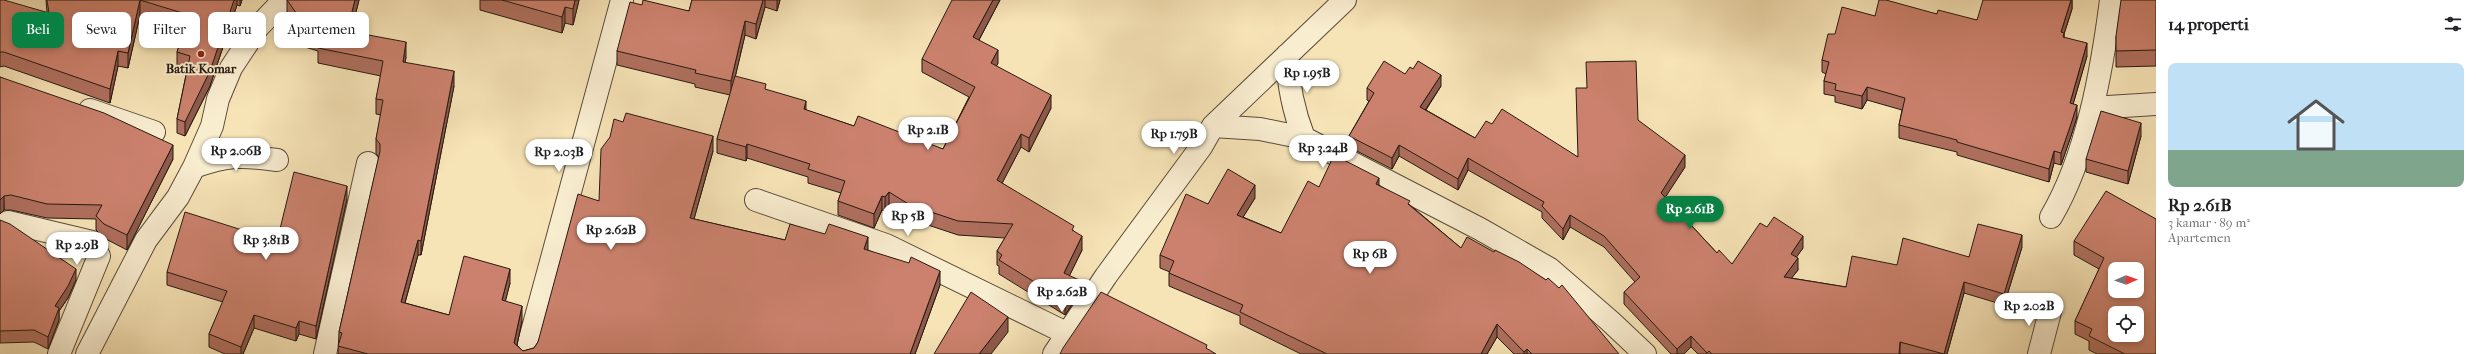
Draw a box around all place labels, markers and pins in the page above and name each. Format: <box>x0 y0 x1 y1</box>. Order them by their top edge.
marker: Batik Komar <box>196 49 206 59</box>
pin: Rp 1.95B <box>1266 60 1348 94</box>
place label: Batik Komar <box>166 61 237 76</box>
pin: Rp 2.1B <box>891 117 965 151</box>
pin: Rp 1.79B <box>1133 121 1215 155</box>
pin: Rp 3.24B <box>1282 135 1364 169</box>
pin: Rp 2.06B <box>195 138 277 172</box>
pin: Rp 2.03B <box>518 139 600 173</box>
pin: Rp 2.61B <box>1649 196 1731 230</box>
pin: Rp 5B <box>880 203 936 237</box>
pin: Rp 2.62B <box>570 217 652 251</box>
pin: Rp 3.81B <box>225 227 307 261</box>
pin: Rp 2.9B <box>40 232 114 266</box>
pin: Rp 6B <box>1342 241 1398 275</box>
pin: Rp 2.62B <box>1021 279 1103 313</box>
pin: Rp 2.02B <box>1988 293 2070 327</box>

